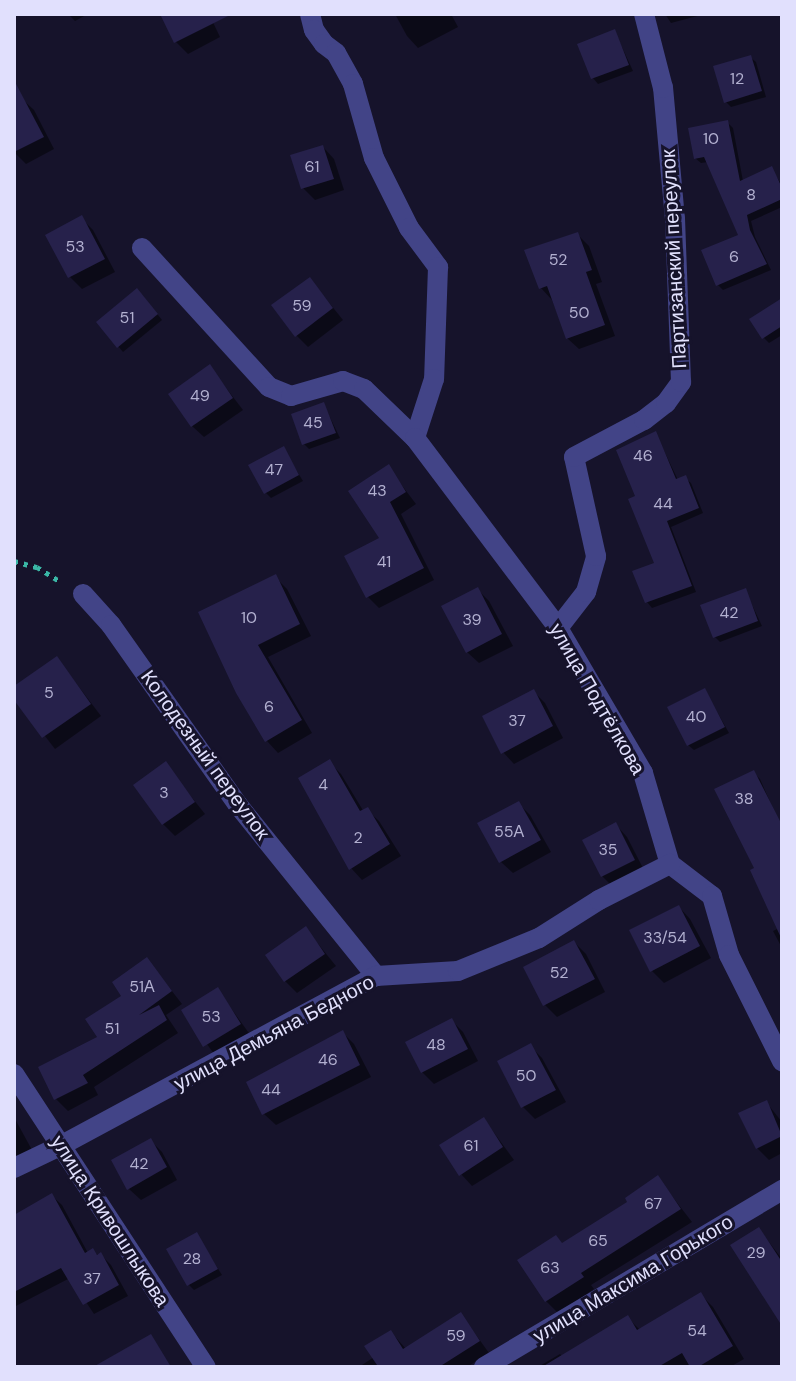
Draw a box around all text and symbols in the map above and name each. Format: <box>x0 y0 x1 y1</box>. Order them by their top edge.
house number: 12 <box>730 69 744 89</box>
house number: 10 <box>703 129 719 149</box>
street label: Партизанский переулок <box>656 149 692 369</box>
house number: 61 <box>304 157 320 177</box>
house number: 8 <box>746 185 756 205</box>
house number: 53 <box>65 237 85 257</box>
house number: 6 <box>729 247 739 267</box>
house number: 52 <box>549 250 567 270</box>
house number: 59 <box>292 296 312 316</box>
house number: 50 <box>569 303 589 323</box>
house number: 51 <box>120 308 134 328</box>
house number: 49 <box>190 386 210 406</box>
house number: 45 <box>303 413 323 433</box>
house number: 46 <box>633 446 653 466</box>
house number: 47 <box>265 460 283 480</box>
house number: 43 <box>367 481 387 501</box>
house number: 44 <box>653 494 673 514</box>
house number: 41 <box>377 552 391 572</box>
house number: 42 <box>720 603 738 623</box>
house number: 10 <box>241 608 257 628</box>
house number: 39 <box>462 610 482 630</box>
street label: улица Подтёлкова <box>544 619 650 779</box>
street label: Колодезный переулок <box>135 666 275 844</box>
house number: 5 <box>44 683 54 703</box>
house number: 6 <box>264 697 274 717</box>
house number: 40 <box>686 707 706 727</box>
house number: 37 <box>508 711 526 731</box>
house number: 4 <box>318 775 328 795</box>
house number: 3 <box>159 783 169 803</box>
house number: 38 <box>734 789 754 809</box>
house number: 55А <box>494 822 524 842</box>
house number: 2 <box>353 828 363 848</box>
house number: 35 <box>598 840 618 860</box>
house number: 33/54 <box>643 928 687 948</box>
house number: 52 <box>550 963 568 983</box>
street label: улица Демьяна Бедного <box>170 970 378 1096</box>
house number: 51А <box>129 977 155 997</box>
house number: 53 <box>201 1007 221 1027</box>
house number: 51 <box>105 1019 119 1039</box>
house number: 48 <box>426 1035 446 1055</box>
house number: 46 <box>318 1050 338 1070</box>
house number: 50 <box>516 1066 536 1086</box>
house number: 44 <box>261 1080 281 1100</box>
street label: улица Кривошлыкова <box>46 1131 174 1311</box>
house number: 61 <box>463 1136 479 1156</box>
house number: 42 <box>130 1154 148 1174</box>
house number: 67 <box>644 1194 662 1214</box>
street label: улица Максима Горького <box>529 1210 737 1348</box>
house number: 65 <box>588 1231 608 1251</box>
house number: 29 <box>746 1243 766 1263</box>
house number: 28 <box>183 1249 201 1269</box>
house number: 63 <box>540 1258 560 1278</box>
house number: 37 <box>83 1269 101 1289</box>
house number: 54 <box>687 1321 707 1341</box>
house number: 59 <box>446 1326 466 1346</box>

